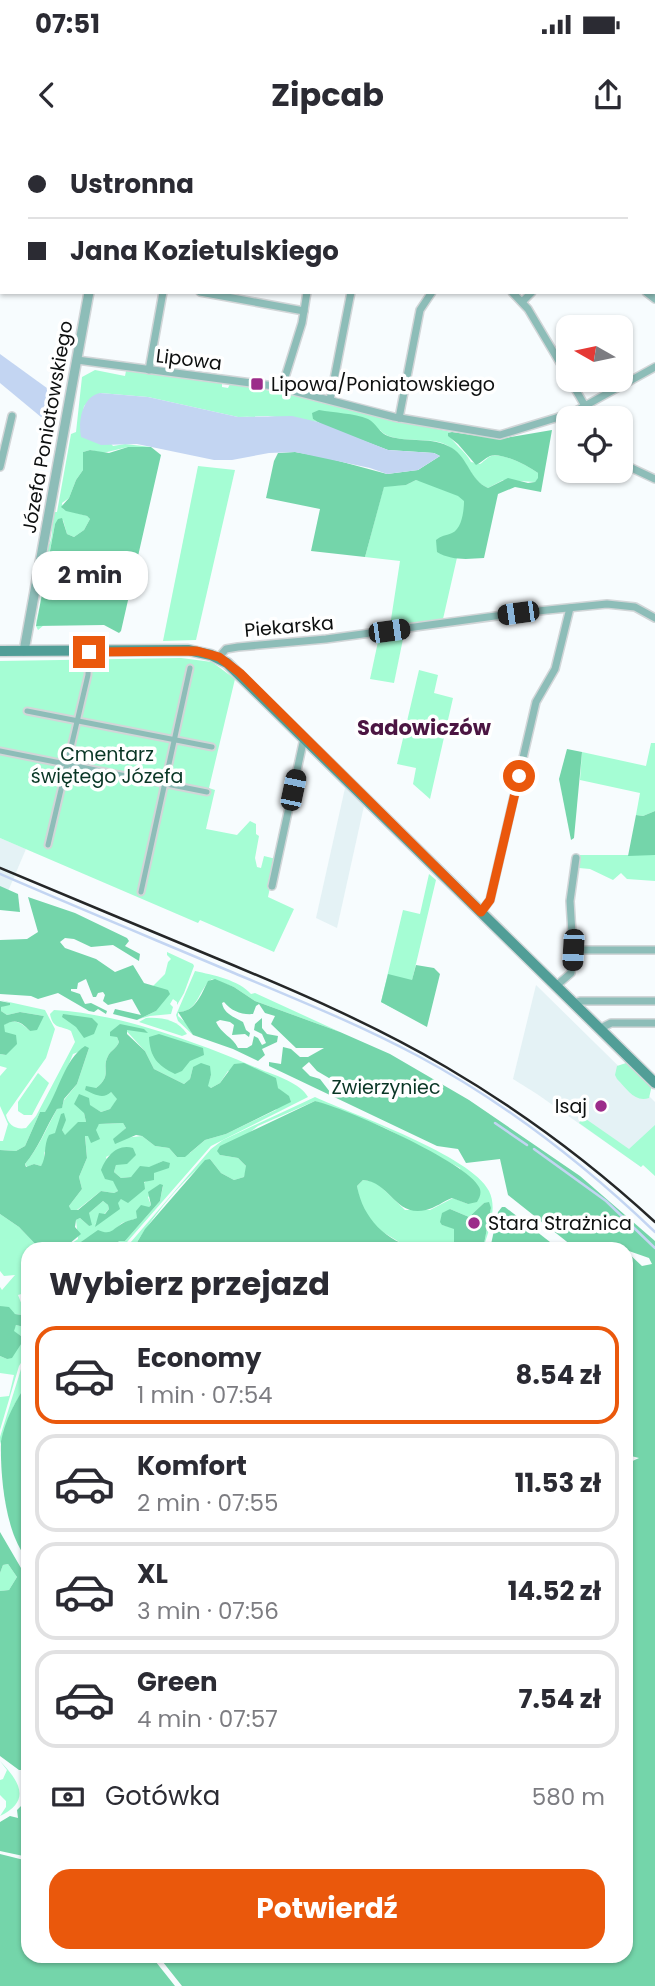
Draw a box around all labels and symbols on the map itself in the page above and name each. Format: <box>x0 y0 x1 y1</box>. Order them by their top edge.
north arrow <box>556 315 634 392</box>
street label: Józefa Poniatowskiego <box>15 319 79 536</box>
street label: Lipowa <box>154 342 223 377</box>
place label: Lipowa/Poniatowskiego <box>271 371 495 398</box>
marker: Lipowa/Poniatowskiego <box>249 376 265 392</box>
callout: 2 min <box>31 550 147 600</box>
car <box>496 600 541 626</box>
street label: Piekarska <box>243 609 335 644</box>
car <box>367 618 412 644</box>
route end <box>73 636 105 668</box>
district label: Sadowiczów <box>357 713 492 742</box>
park label: Cmentarz świętego Józefa <box>31 741 183 790</box>
route start <box>503 760 535 792</box>
car <box>279 767 308 813</box>
car <box>562 928 585 972</box>
park label: Zwierzyniec <box>332 1074 440 1101</box>
place label: Isaj <box>555 1093 587 1120</box>
marker: Isaj <box>593 1098 609 1114</box>
place label: Stara Strażnica <box>488 1210 632 1237</box>
marker: Stara Strażnica <box>466 1215 482 1231</box>

